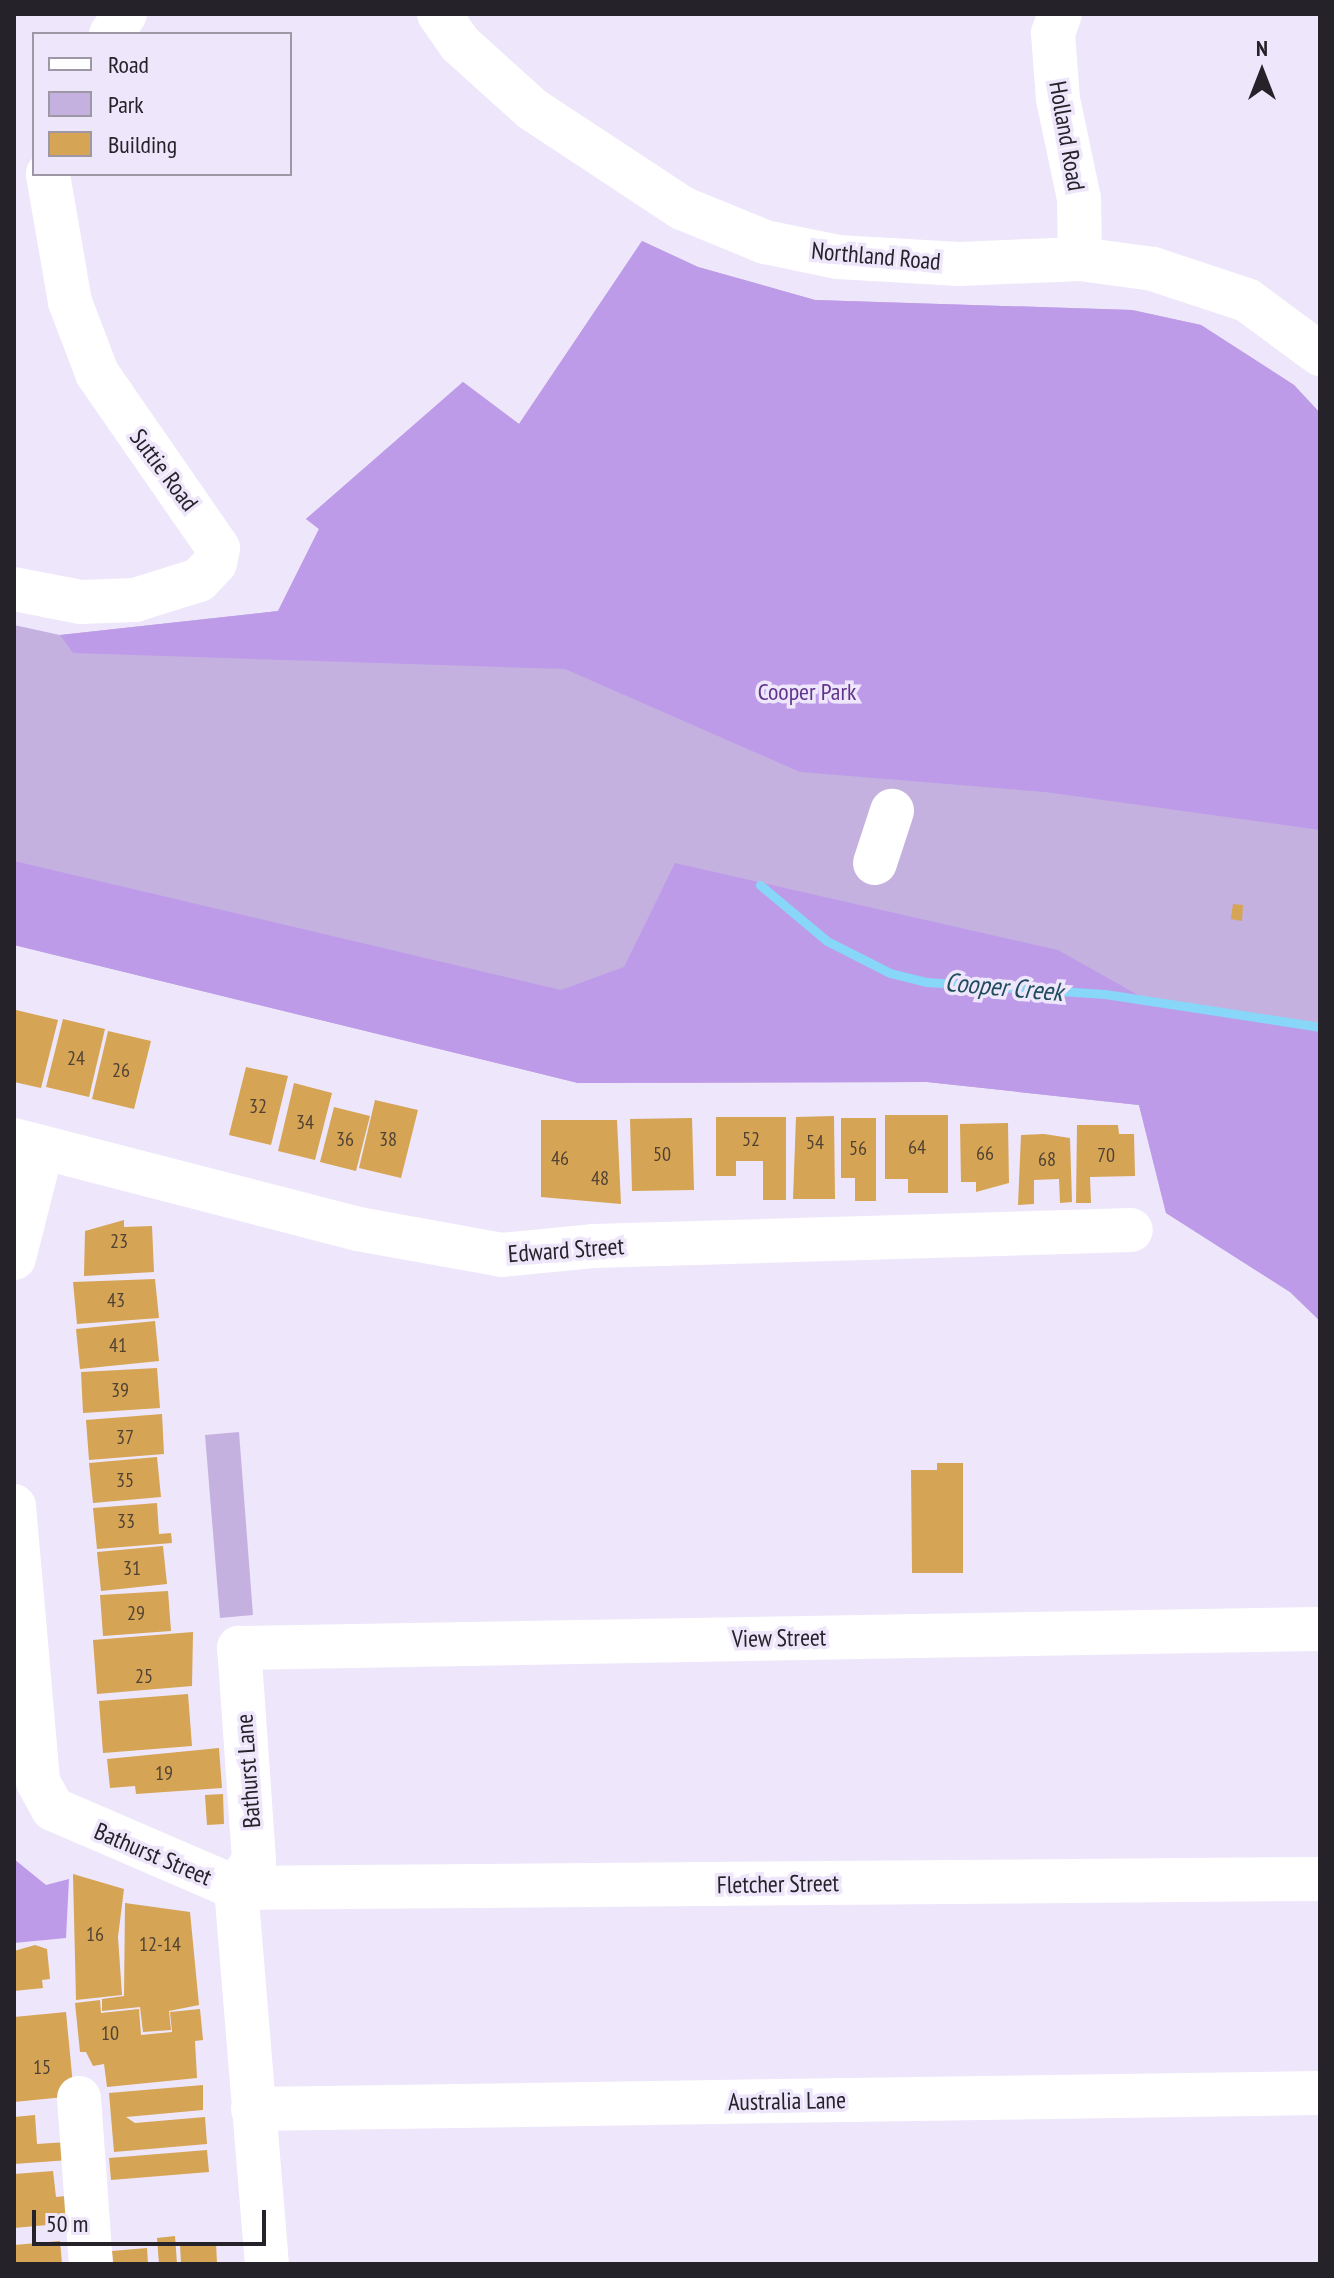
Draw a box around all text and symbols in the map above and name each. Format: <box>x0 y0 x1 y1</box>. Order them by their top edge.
legend <box>32 32 292 176</box>
north arrow <box>1222 32 1302 112</box>
text: N <box>1256 34 1268 62</box>
text: Road <box>108 49 149 80</box>
street label: Holland Road <box>1043 79 1091 193</box>
text: Park <box>108 89 144 120</box>
text: Building <box>108 129 177 160</box>
street label: Northland Road <box>810 236 942 276</box>
street label: Suttie Road <box>124 423 204 517</box>
park label: Cooper Park <box>758 678 856 706</box>
water label: Cooper Creek <box>944 966 1064 1008</box>
house number: 24 <box>67 1046 85 1070</box>
house number: 26 <box>112 1058 130 1082</box>
house number: 32 <box>249 1094 267 1118</box>
house number: 34 <box>296 1110 314 1134</box>
house number: 36 <box>336 1127 354 1151</box>
house number: 38 <box>379 1127 397 1151</box>
house number: 52 <box>742 1127 760 1151</box>
house number: 54 <box>806 1130 824 1154</box>
house number: 64 <box>908 1135 926 1159</box>
house number: 56 <box>849 1136 867 1160</box>
house number: 66 <box>976 1141 994 1165</box>
house number: 50 <box>653 1142 671 1166</box>
house number: 70 <box>1097 1143 1115 1167</box>
house number: 46 <box>551 1146 569 1170</box>
house number: 68 <box>1038 1147 1056 1171</box>
house number: 48 <box>591 1166 609 1190</box>
house number: 23 <box>110 1229 128 1253</box>
street label: Edward Street <box>507 1232 625 1268</box>
house number: 43 <box>107 1288 125 1312</box>
house number: 41 <box>109 1333 127 1357</box>
house number: 39 <box>111 1378 129 1402</box>
house number: 37 <box>116 1425 134 1449</box>
house number: 35 <box>116 1468 134 1492</box>
house number: 33 <box>117 1509 135 1533</box>
house number: 31 <box>123 1556 141 1580</box>
house number: 29 <box>127 1601 145 1625</box>
street label: View Street <box>731 1623 827 1653</box>
house number: 25 <box>135 1664 153 1688</box>
street label: Bathurst Lane <box>230 1713 266 1829</box>
house number: 19 <box>155 1761 173 1785</box>
street label: Bathurst Street <box>90 1816 216 1892</box>
street label: Fletcher Street <box>717 1869 839 1899</box>
house number: 16 <box>86 1922 104 1946</box>
house number: 12-14 <box>139 1932 181 1956</box>
house number: 10 <box>101 2021 119 2045</box>
house number: 15 <box>33 2055 51 2079</box>
street label: Australia Lane <box>728 2086 846 2116</box>
scale bar <box>36 2194 270 2244</box>
text: 50 m <box>46 2208 88 2239</box>

